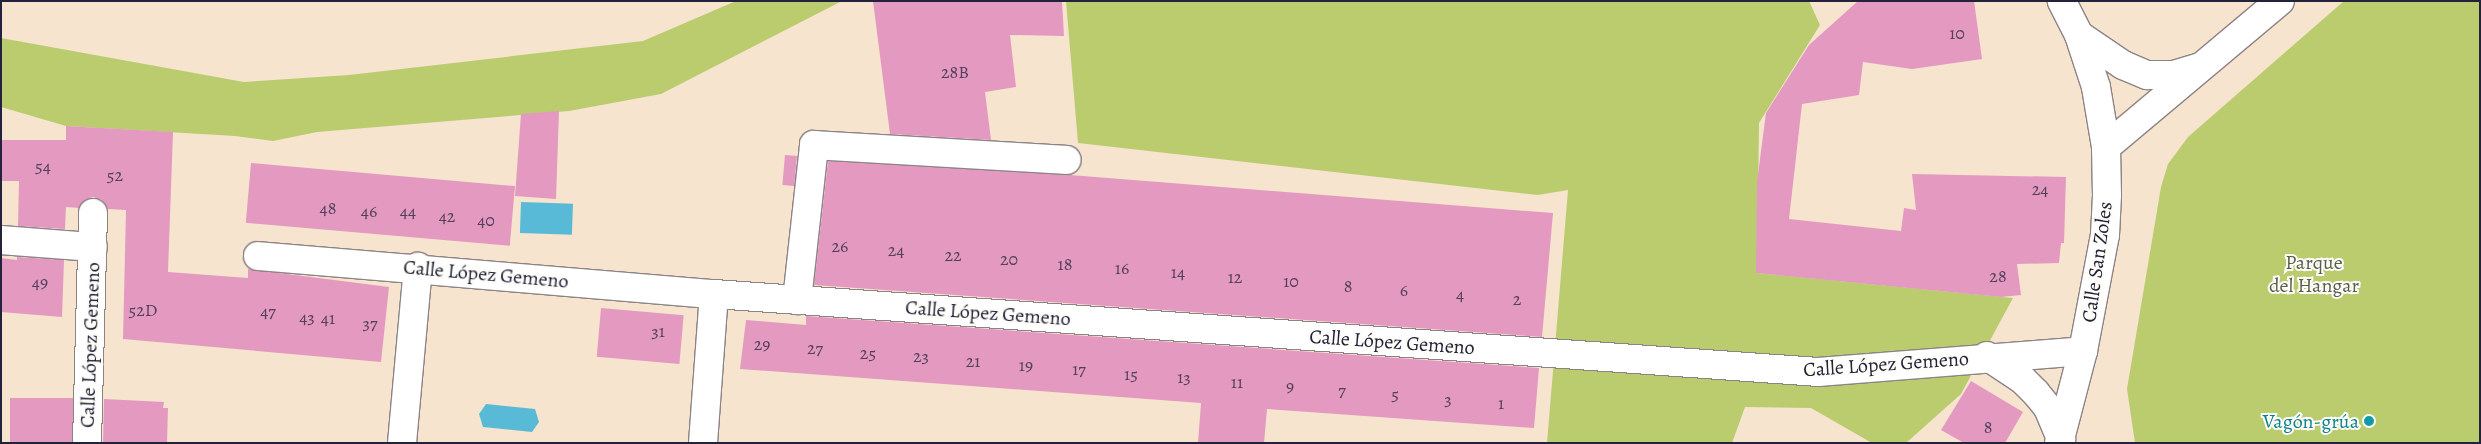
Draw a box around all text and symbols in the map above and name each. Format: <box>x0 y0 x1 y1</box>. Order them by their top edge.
house number: 10 <box>1949 22 1965 44</box>
house number: 28B <box>941 61 969 83</box>
house number: 54 <box>35 155 51 177</box>
house number: 52 <box>107 164 123 186</box>
house number: 24 <box>2032 178 2048 200</box>
house number: 48 <box>320 197 336 219</box>
house number: 46 <box>361 200 377 222</box>
house number: 44 <box>400 200 416 222</box>
street label: Calle San Zoles <box>2077 200 2117 324</box>
house number: 42 <box>439 205 455 227</box>
house number: 40 <box>477 209 495 231</box>
house number: 26 <box>832 235 848 257</box>
house number: 24 <box>888 239 904 261</box>
house number: 22 <box>944 244 962 266</box>
house number: 20 <box>1000 248 1018 270</box>
park label: Parque del Hangar <box>2269 251 2359 298</box>
house number: 18 <box>1058 253 1072 275</box>
street label: Calle López Gemeno <box>402 255 570 293</box>
house number: 16 <box>1115 257 1129 279</box>
house number: 14 <box>1171 261 1185 283</box>
street label: Calle López Gemeno <box>75 262 105 428</box>
house number: 28 <box>1989 265 2007 287</box>
house number: 12 <box>1228 266 1242 288</box>
house number: 10 <box>1283 270 1299 292</box>
house number: 49 <box>32 271 48 293</box>
house number: 8 <box>1344 275 1352 297</box>
house number: 6 <box>1400 279 1408 301</box>
house number: 4 <box>1456 283 1464 305</box>
house number: 2 <box>1513 288 1521 310</box>
street label: Calle López Gemeno <box>905 295 1071 331</box>
house number: 52D <box>129 299 157 321</box>
house number: 47 <box>260 300 276 322</box>
house number: 43 <box>299 306 315 328</box>
house number: 41 <box>321 307 335 329</box>
house number: 37 <box>362 312 378 334</box>
house number: 31 <box>651 320 665 342</box>
street label: Calle López Gemeno <box>1309 324 1475 360</box>
house number: 29 <box>754 333 770 355</box>
house number: 27 <box>807 337 823 359</box>
house number: 25 <box>860 342 876 364</box>
house number: 23 <box>913 345 929 367</box>
street label: Calle López Gemeno <box>1803 346 1969 382</box>
house number: 21 <box>966 350 980 372</box>
house number: 19 <box>1019 354 1033 376</box>
house number: 17 <box>1072 358 1086 380</box>
house number: 15 <box>1124 363 1138 385</box>
house number: 13 <box>1177 366 1191 388</box>
house number: 11 <box>1231 371 1243 393</box>
house number: 9 <box>1286 375 1294 397</box>
house number: 7 <box>1338 379 1346 401</box>
house number: 5 <box>1391 383 1399 405</box>
house number: 3 <box>1444 388 1452 410</box>
house number: 1 <box>1498 392 1504 414</box>
place label: Vagón-grúa <box>2263 409 2359 433</box>
marker: Vagón-grúa <box>2363 415 2375 427</box>
house number: 8 <box>1984 416 1992 438</box>

